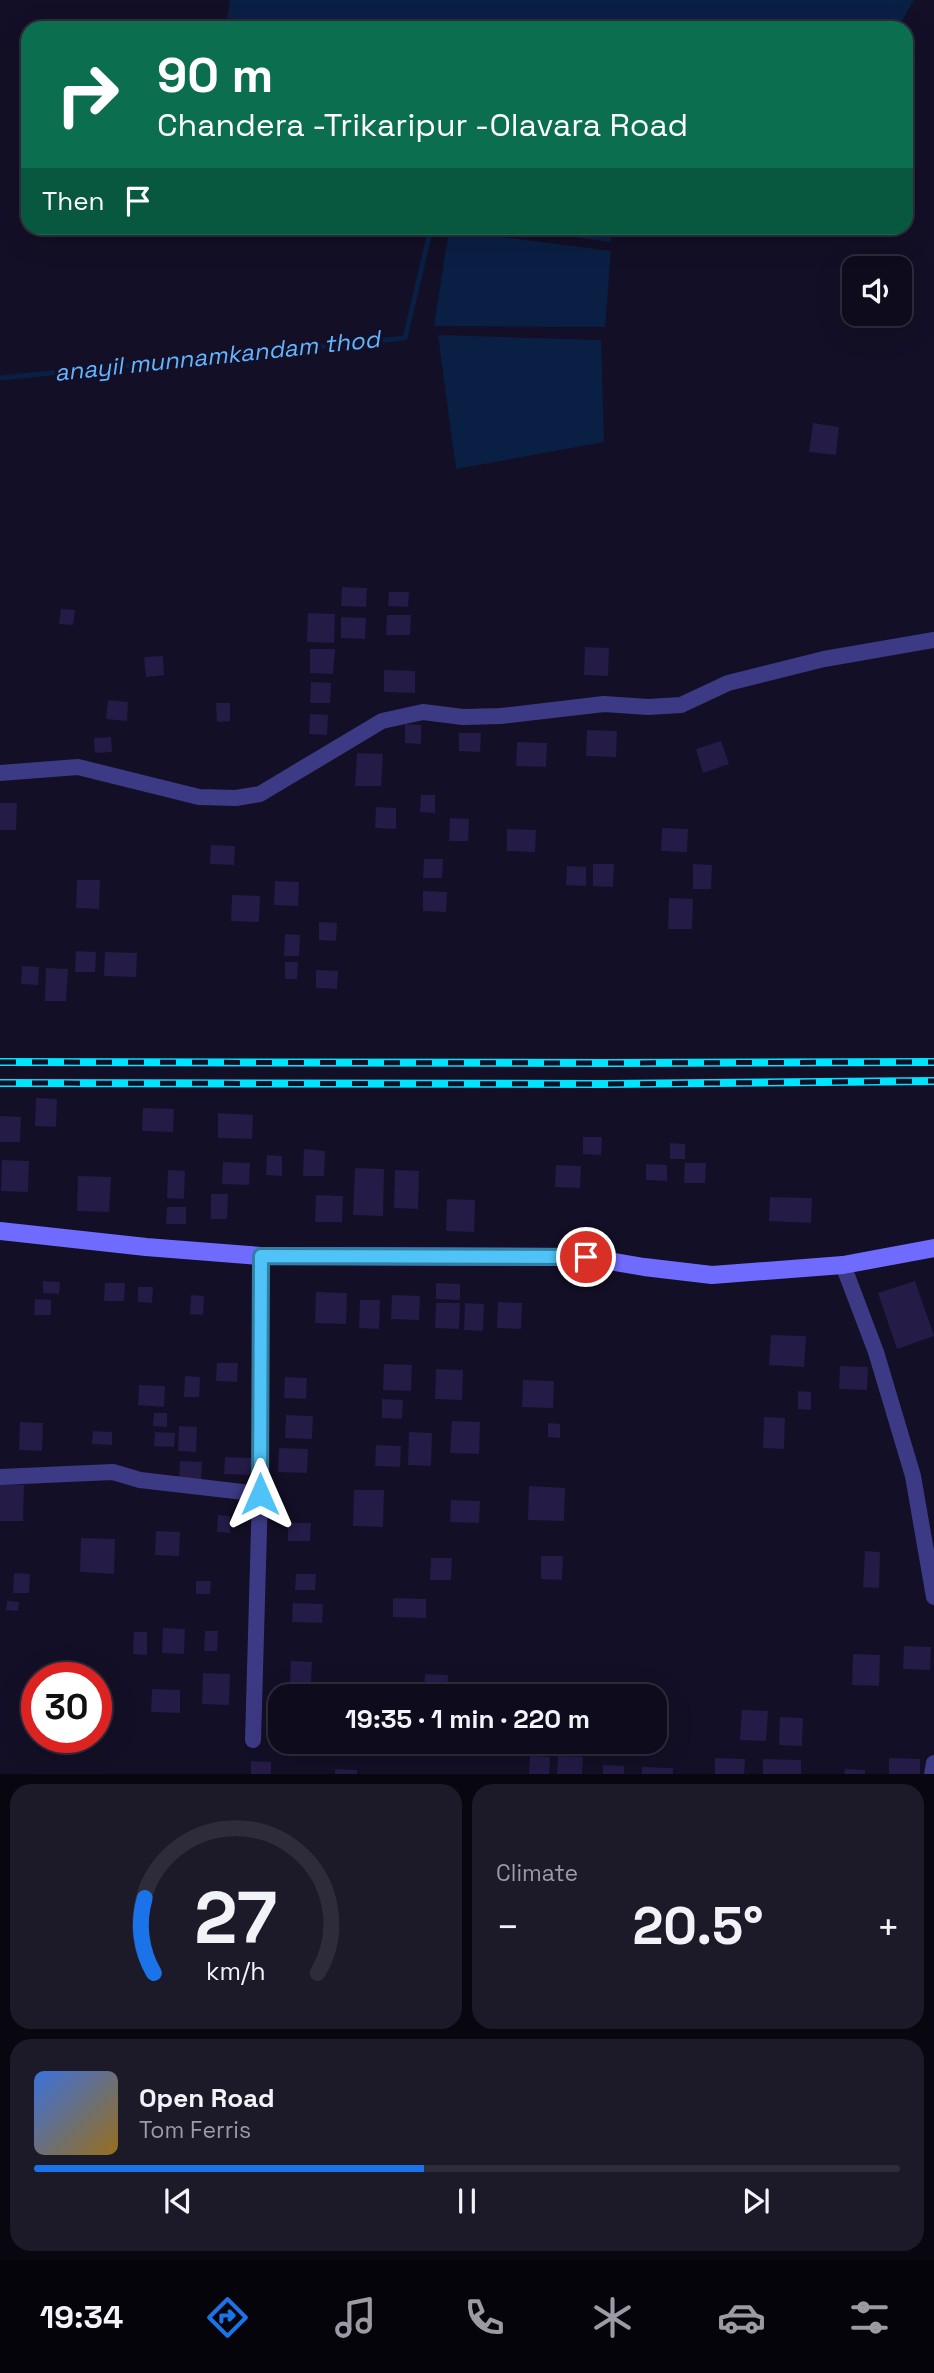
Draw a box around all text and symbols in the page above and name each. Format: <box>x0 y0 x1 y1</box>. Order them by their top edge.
text: 90 m <box>157 44 273 106</box>
icon: right <box>42 49 133 140</box>
text: Chandera -Trikaripur -Olavara Road <box>157 105 688 145</box>
icon: arrive <box>119 182 157 220</box>
text: Then <box>42 184 105 218</box>
map controls <box>842 256 912 326</box>
button: sound <box>842 256 912 326</box>
water label: anayil munnamkandam thod <box>53 323 384 388</box>
pin <box>556 1227 616 1287</box>
icon: arrive <box>567 1238 605 1276</box>
position arrow <box>223 1457 297 1531</box>
speed limit sign: 30 <box>21 1662 112 1753</box>
text: 19:35 · 1 min · 220 m <box>345 1702 590 1736</box>
text: Climate <box>496 1858 578 1888</box>
text: 27 <box>195 1871 277 1964</box>
text: 20.5° <box>632 1893 764 1959</box>
text: − <box>496 1903 520 1951</box>
text: + <box>876 1903 900 1951</box>
text: km/h <box>206 1954 266 1986</box>
text: Open Road <box>139 2081 275 2115</box>
text: Tom Ferris <box>139 2115 251 2145</box>
icon: previous <box>159 2182 197 2220</box>
icon: pause <box>448 2182 486 2220</box>
icon: next <box>737 2182 775 2220</box>
icon: directions <box>203 2293 252 2342</box>
icon: music <box>331 2293 380 2342</box>
icon: phone <box>460 2293 509 2342</box>
icon: climate <box>588 2293 637 2342</box>
icon: car <box>717 2293 766 2342</box>
icon: filters <box>845 2293 894 2342</box>
text: 19:34 <box>40 2297 123 2337</box>

